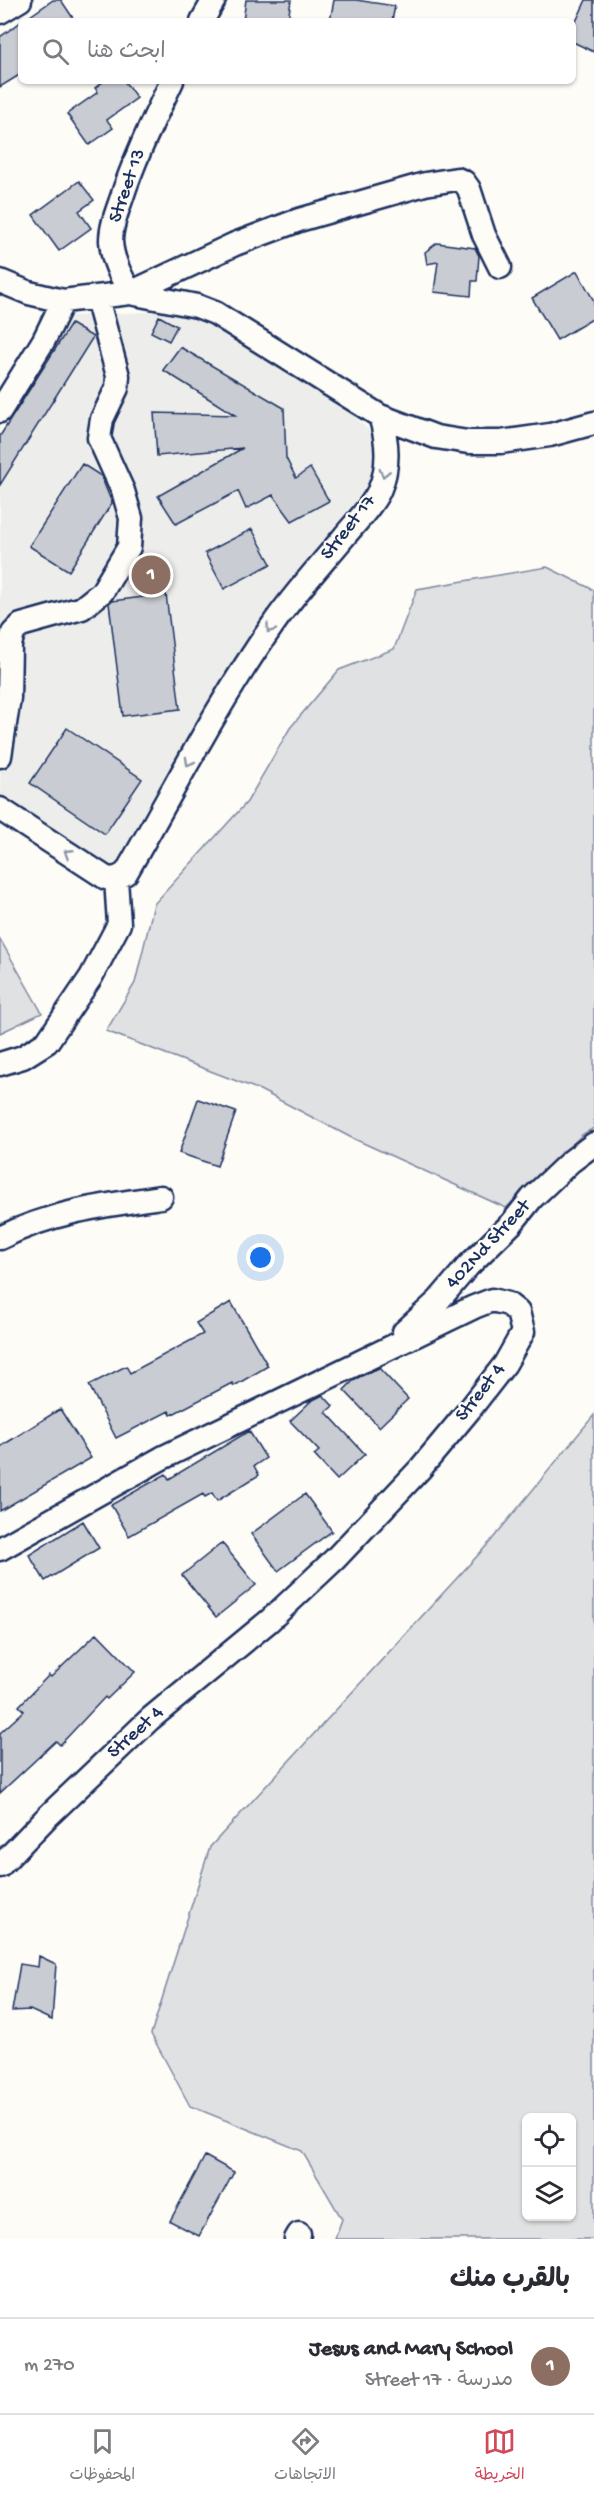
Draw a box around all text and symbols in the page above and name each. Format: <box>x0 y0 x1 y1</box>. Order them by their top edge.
search box <box>18 18 576 84</box>
icon: search <box>39 35 72 68</box>
text: ابحث هنا <box>87 40 166 66</box>
street label: Street 13 <box>105 146 151 226</box>
one-way arrow <box>378 468 391 478</box>
street label: Street 17 <box>316 490 382 565</box>
pin: 1 <box>132 552 170 598</box>
one-way arrow <box>266 622 277 633</box>
one-way arrow <box>185 756 196 766</box>
one-way arrow <box>64 850 75 861</box>
street label: 402Nd Street <box>442 1194 537 1294</box>
your location <box>246 1243 275 1272</box>
street label: Street 4 <box>451 1359 511 1427</box>
street label: Street 4 <box>103 1702 169 1764</box>
map controls <box>522 2113 576 2221</box>
button: locate <box>522 2113 576 2167</box>
button: layers <box>522 2167 576 2221</box>
text: بالقرب منك <box>450 2266 570 2297</box>
text: Jesus and Mary School <box>309 2337 513 2363</box>
text: 270 m <box>24 2355 75 2378</box>
text: 1 <box>546 2355 555 2378</box>
text: مدرسة · Street 17 <box>365 2370 513 2393</box>
tab: المحفوظات <box>69 2425 135 2488</box>
tab: الاتجاهات <box>274 2425 336 2488</box>
tab: الخريطة <box>475 2425 525 2488</box>

